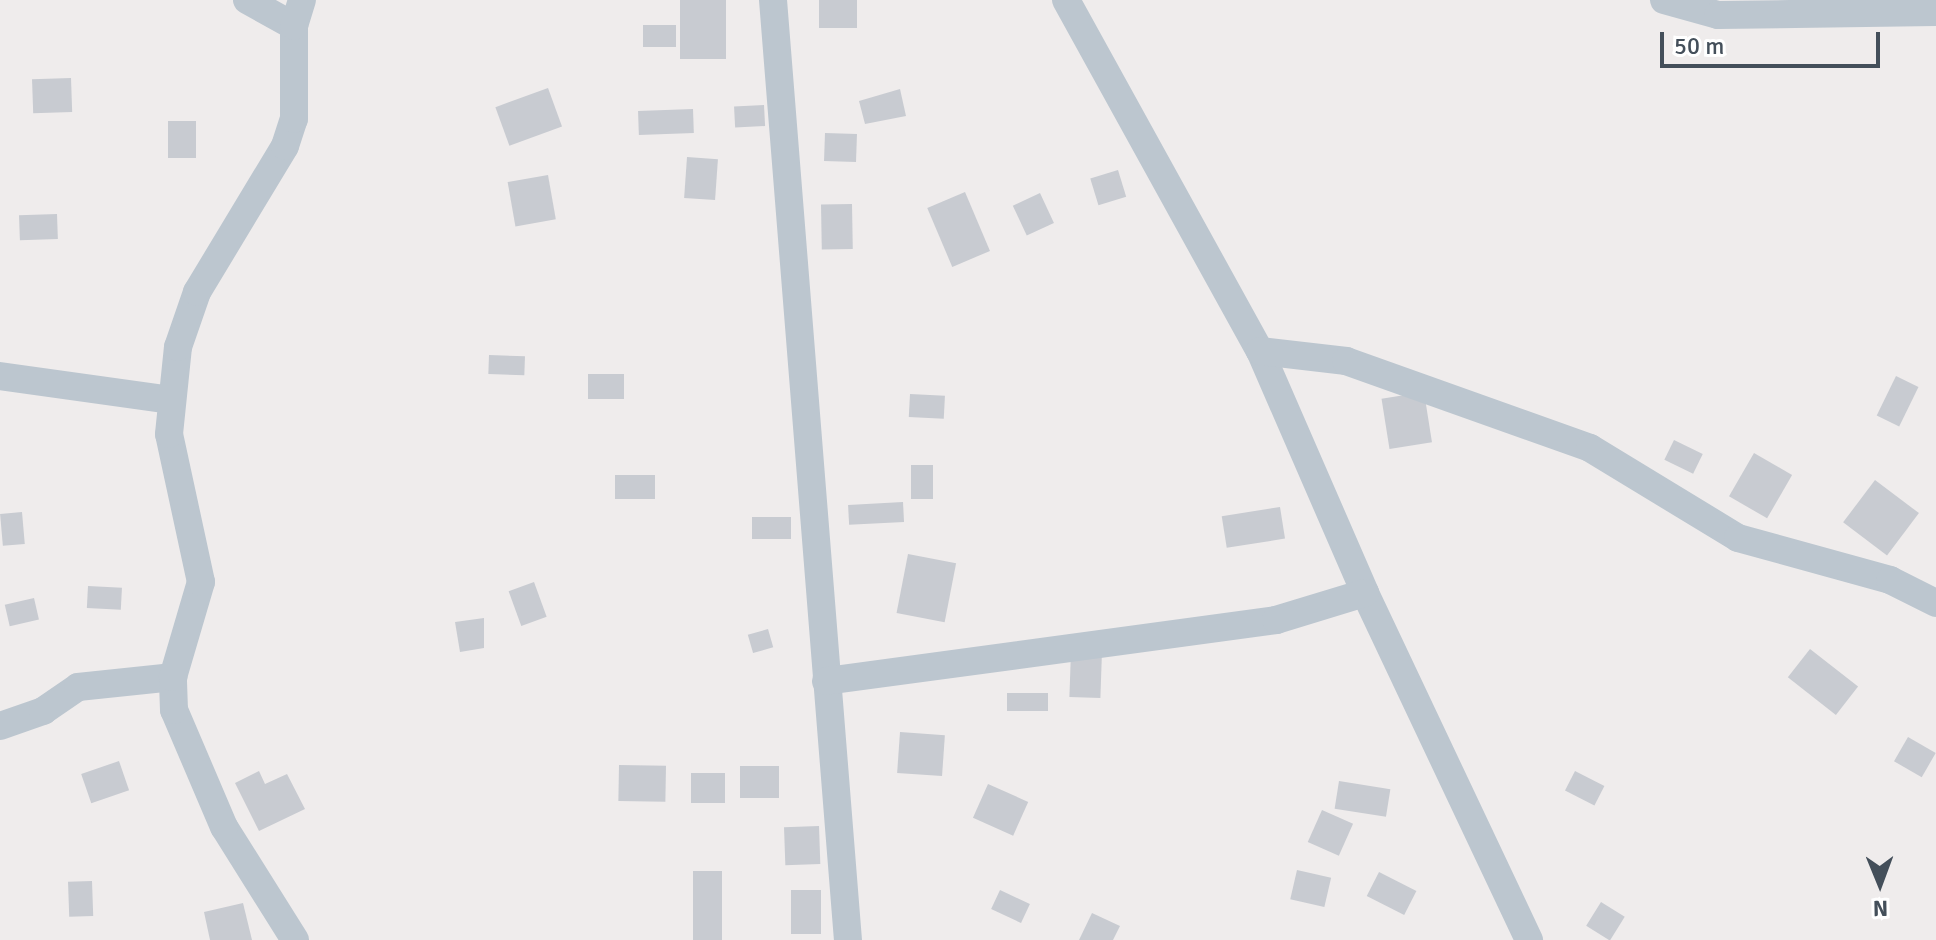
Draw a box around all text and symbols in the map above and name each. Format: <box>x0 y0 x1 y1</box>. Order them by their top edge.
scale bar <box>1664 16 1884 66</box>
text: 50 m <box>1674 31 1724 61</box>
north arrow <box>1840 844 1920 924</box>
text: N <box>1873 895 1888 922</box>

